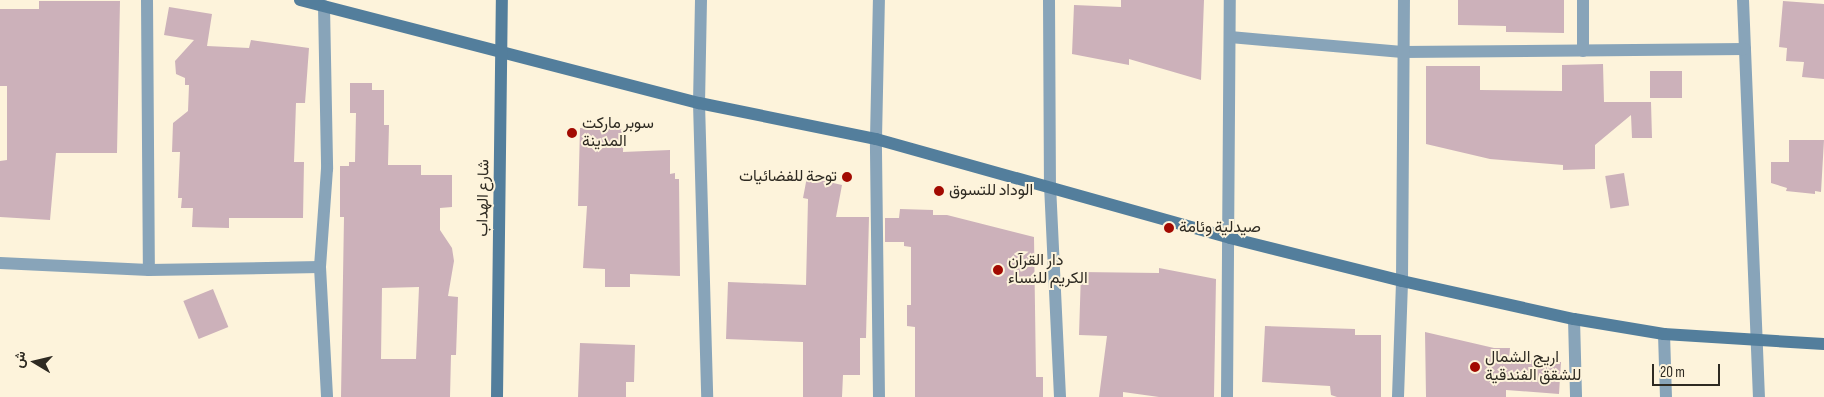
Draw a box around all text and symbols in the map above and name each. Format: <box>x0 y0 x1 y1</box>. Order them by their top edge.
place label: سوبر ماركت المدينة <box>582 114 654 152</box>
marker: سوبر ماركت المدينة <box>566 127 578 139</box>
street label: شارع الهداب <box>474 159 494 237</box>
place label: توحة للفضائيات <box>739 167 837 187</box>
marker: توحة للفضائيات <box>841 171 853 183</box>
place label: الوداد للتسوق <box>949 181 1033 201</box>
marker: الوداد للتسوق <box>933 185 945 197</box>
place label: صيدلية وئامة <box>1179 218 1261 238</box>
marker: صيدلية وئامة <box>1163 222 1175 234</box>
place label: دار القرآن الكريم للنساء <box>1008 251 1088 289</box>
marker: دار القرآن الكريم للنساء <box>992 264 1004 276</box>
north arrow <box>10 337 60 387</box>
place label: اريج الشمال للشقق الفندقية <box>1485 348 1581 386</box>
text: ش <box>10 350 29 369</box>
scale bar <box>1654 354 1722 386</box>
marker: اريج الشمال للشقق الفندقية <box>1469 361 1481 373</box>
text: 20 m <box>1660 363 1685 382</box>

